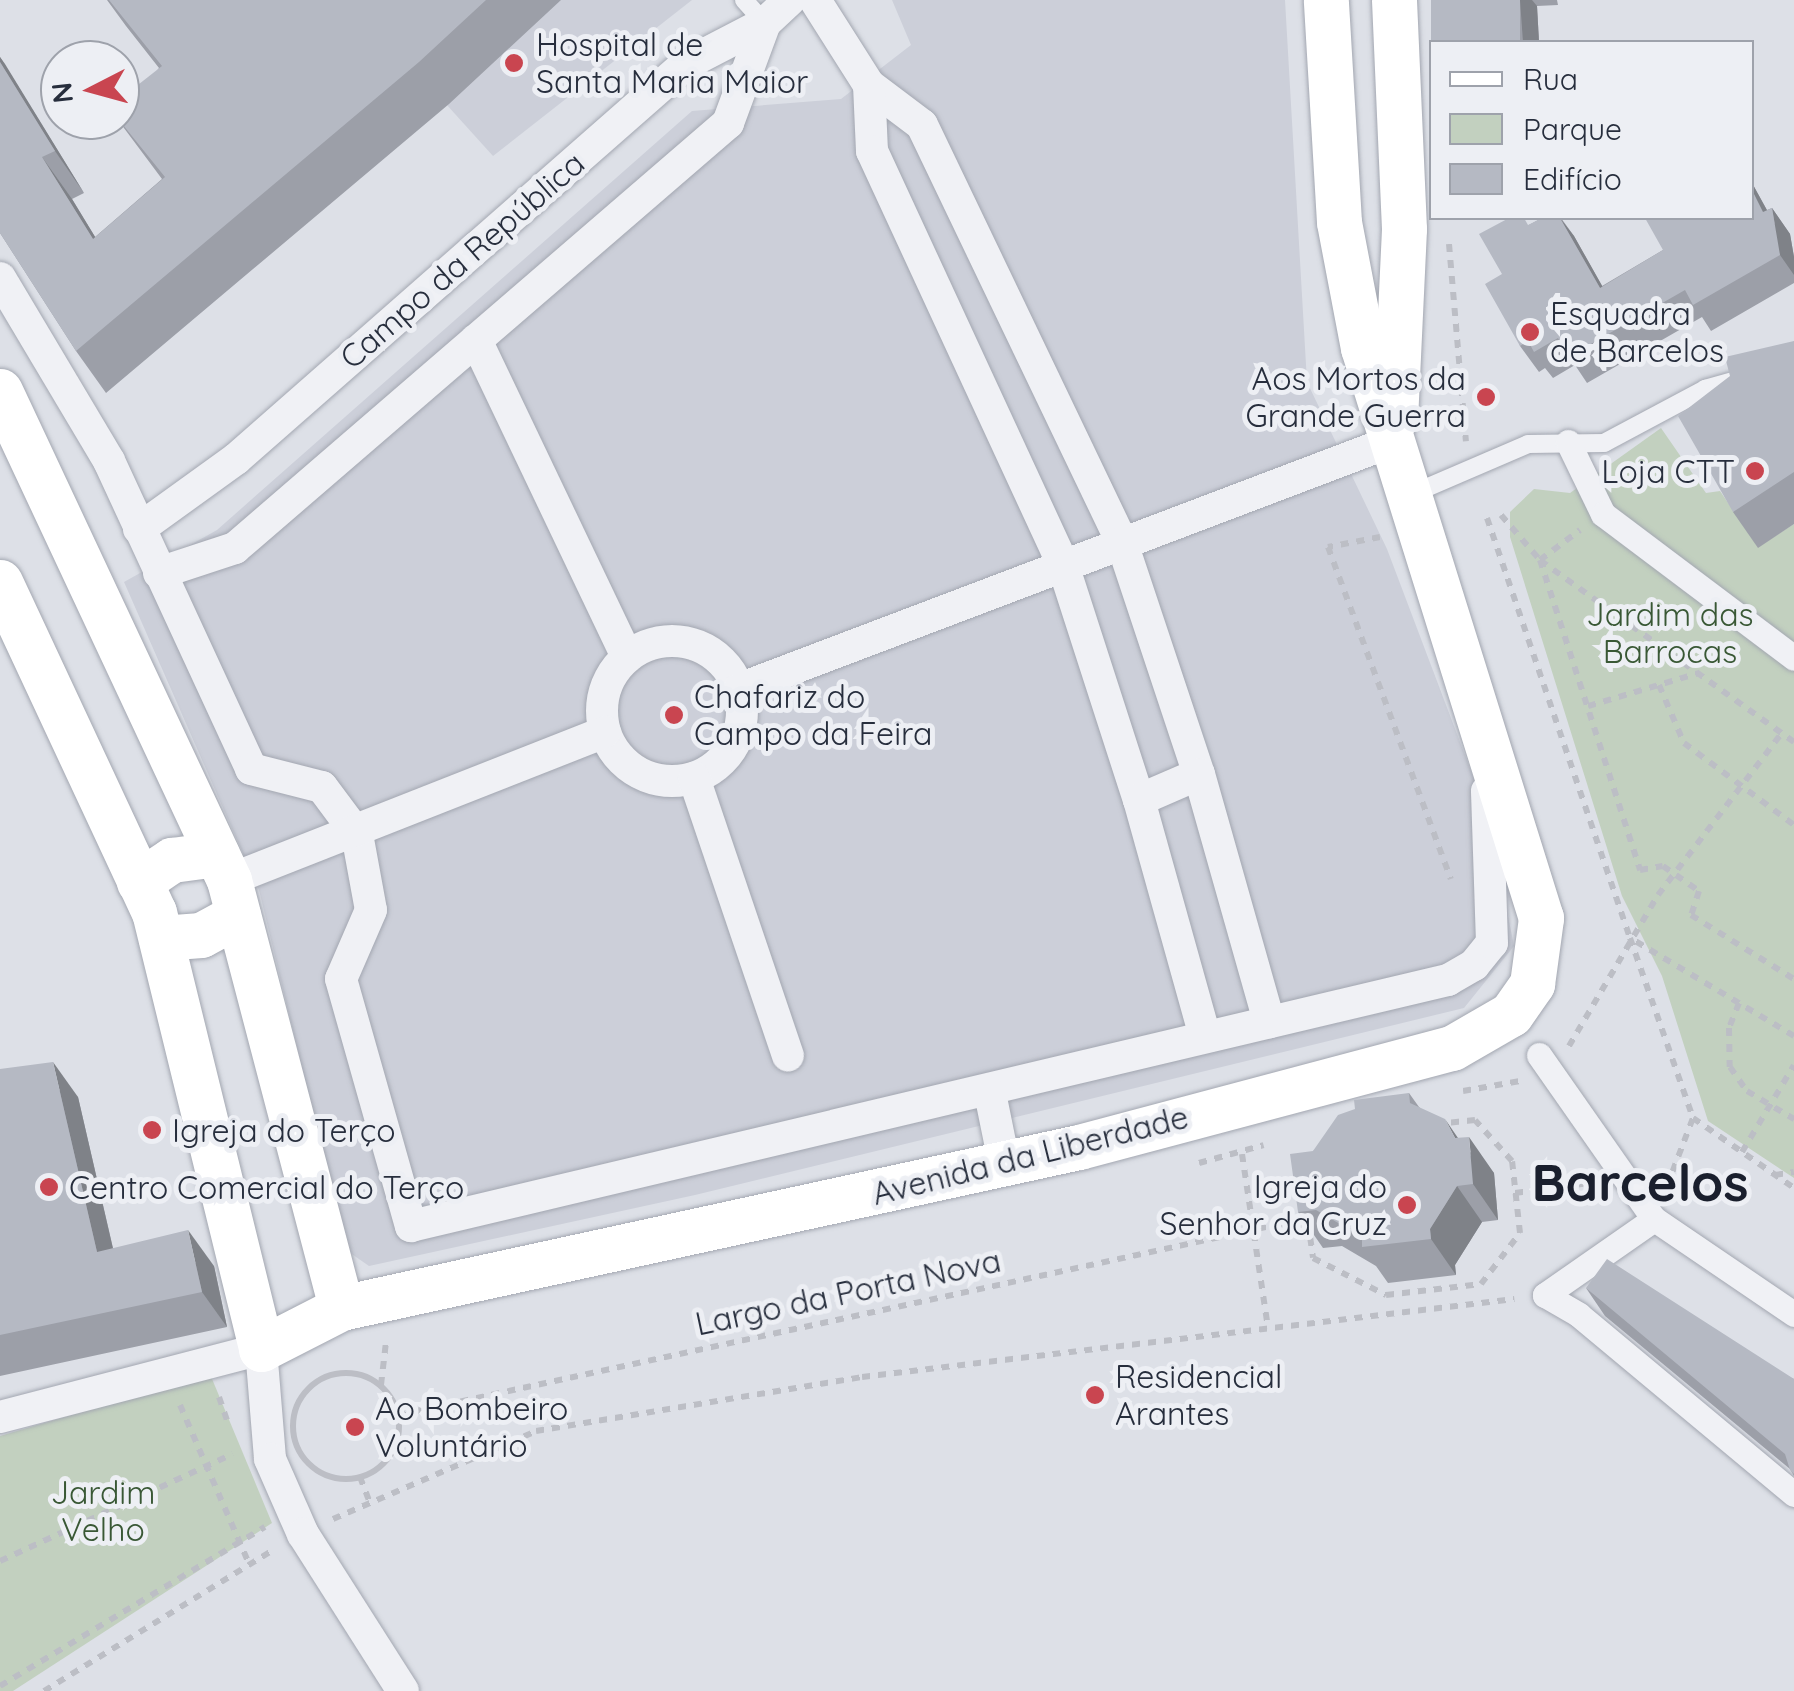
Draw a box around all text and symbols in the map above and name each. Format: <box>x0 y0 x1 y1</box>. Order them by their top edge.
place label: Hospital de Santa Maria Maior <box>536 26 808 101</box>
north arrow <box>40 40 140 140</box>
legend <box>1429 40 1754 220</box>
marker: Hospital de Santa Maria Maior <box>501 50 527 76</box>
text: Rua <box>1523 60 1578 98</box>
text: N <box>43 81 80 105</box>
text: Parque <box>1523 110 1622 148</box>
street label: Campo da República <box>332 144 592 376</box>
text: Edifício <box>1523 160 1622 198</box>
place label: Esquadra de Barcelos <box>1550 295 1724 370</box>
marker: Esquadra de Barcelos <box>1519 321 1541 343</box>
place label: Aos Mortos da Grande Guerra <box>1246 360 1466 435</box>
marker: Aos Mortos da Grande Guerra <box>1475 386 1497 408</box>
place label: Loja CTT <box>1601 452 1735 490</box>
marker: Loja CTT <box>1744 460 1766 482</box>
park label: Jardim das Barrocas <box>1586 596 1754 671</box>
place label: Chafariz do Campo da Feira <box>694 678 932 753</box>
marker: Chafariz do Campo da Feira <box>663 704 685 726</box>
street label: Avenida da Liberdade <box>868 1097 1192 1213</box>
place label: Igreja do Terço <box>172 1111 396 1149</box>
marker: Igreja do Terço <box>141 1119 163 1141</box>
district label: Barcelos <box>1532 1151 1748 1213</box>
place label: Centro Comercial do Terço <box>69 1168 464 1206</box>
place label: Igreja do Senhor da Cruz <box>1160 1168 1387 1243</box>
marker: Centro Comercial do Terço <box>38 1176 60 1198</box>
marker: Igreja do Senhor da Cruz <box>1396 1194 1418 1216</box>
street label: Largo da Porta Nova <box>692 1241 1004 1343</box>
place label: Residencial Arantes <box>1115 1358 1282 1433</box>
marker: Residencial Arantes <box>1084 1384 1106 1406</box>
place label: Ao Bombeiro Voluntário <box>375 1390 568 1465</box>
marker: Ao Bombeiro Voluntário <box>344 1416 366 1438</box>
park label: Jardim Velho <box>51 1474 155 1549</box>

